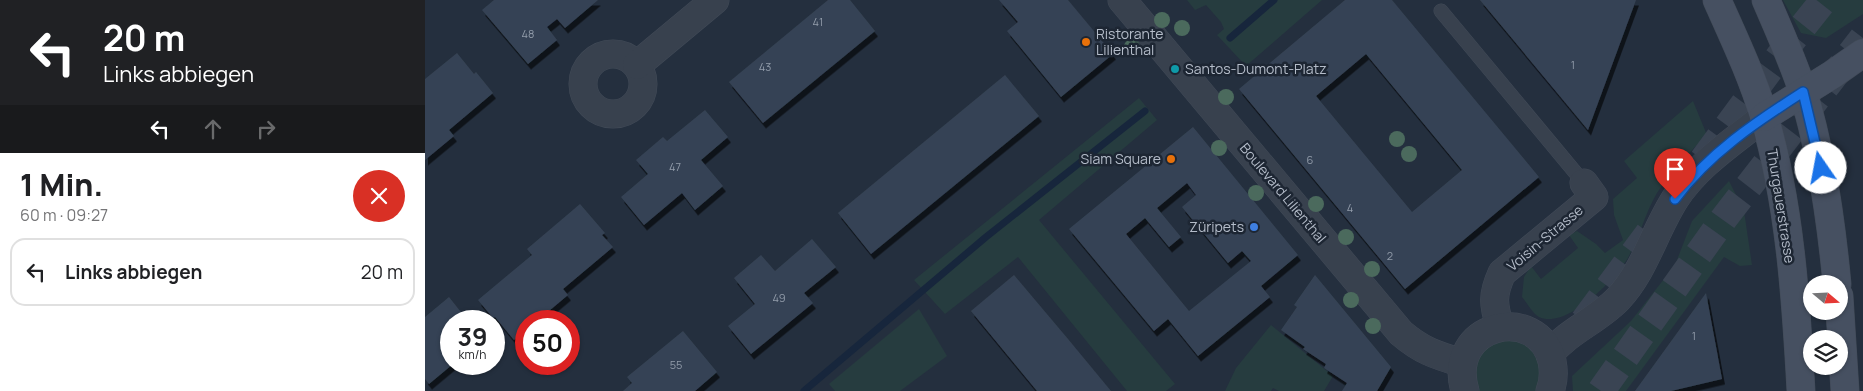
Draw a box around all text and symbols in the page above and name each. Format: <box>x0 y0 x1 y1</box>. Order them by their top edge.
text: 20 m <box>103 14 185 62</box>
house number: 41 <box>813 14 823 29</box>
icon: left <box>20 20 85 85</box>
place label: Ristorante Lilienthal <box>1096 24 1163 59</box>
house number: 48 <box>522 26 534 41</box>
marker: Ristorante Lilienthal <box>1080 36 1092 48</box>
house number: 1 <box>1571 57 1575 72</box>
text: Links abbiegen <box>103 59 254 89</box>
house number: 43 <box>759 59 771 74</box>
place label: Santos-Dumont-Platz <box>1185 59 1327 78</box>
marker: Santos-Dumont-Platz <box>1169 63 1181 75</box>
icon: left <box>146 115 174 143</box>
icon: ahead <box>199 115 227 143</box>
icon: right <box>252 115 280 143</box>
street label: Boulevard Lilienthal <box>1236 139 1331 247</box>
position arrow <box>1794 141 1846 193</box>
street label: Thurgauerstrasse <box>1763 147 1800 264</box>
pin <box>1654 148 1696 199</box>
place label: Siam Square <box>1081 149 1161 168</box>
house number: 6 <box>1307 152 1314 167</box>
marker: Siam Square <box>1165 153 1177 165</box>
icon: arrive <box>1661 155 1689 183</box>
house number: 47 <box>669 159 681 174</box>
text: 1 Min. <box>20 164 103 205</box>
button: close <box>353 170 405 222</box>
house number: 4 <box>1347 200 1353 215</box>
street label: Voisin-Strasse <box>1503 200 1587 275</box>
text: 60 m · 09:27 <box>20 204 108 226</box>
place label: Züripets <box>1189 217 1244 236</box>
marker: Züripets <box>1248 221 1260 233</box>
house number: 2 <box>1387 248 1393 263</box>
icon: left <box>22 258 50 286</box>
text: Links abbiegen <box>65 259 202 285</box>
text: 20 m <box>361 259 403 285</box>
north arrow <box>1803 275 1847 320</box>
map controls <box>1803 275 1848 375</box>
house number: 49 <box>772 290 786 305</box>
speed limit sign: 50 <box>515 310 580 375</box>
text: 39 <box>457 319 488 354</box>
house number: 1 <box>1692 328 1696 343</box>
button: layers <box>1803 330 1848 375</box>
text: km/h <box>459 346 486 363</box>
house number: 55 <box>670 357 682 372</box>

